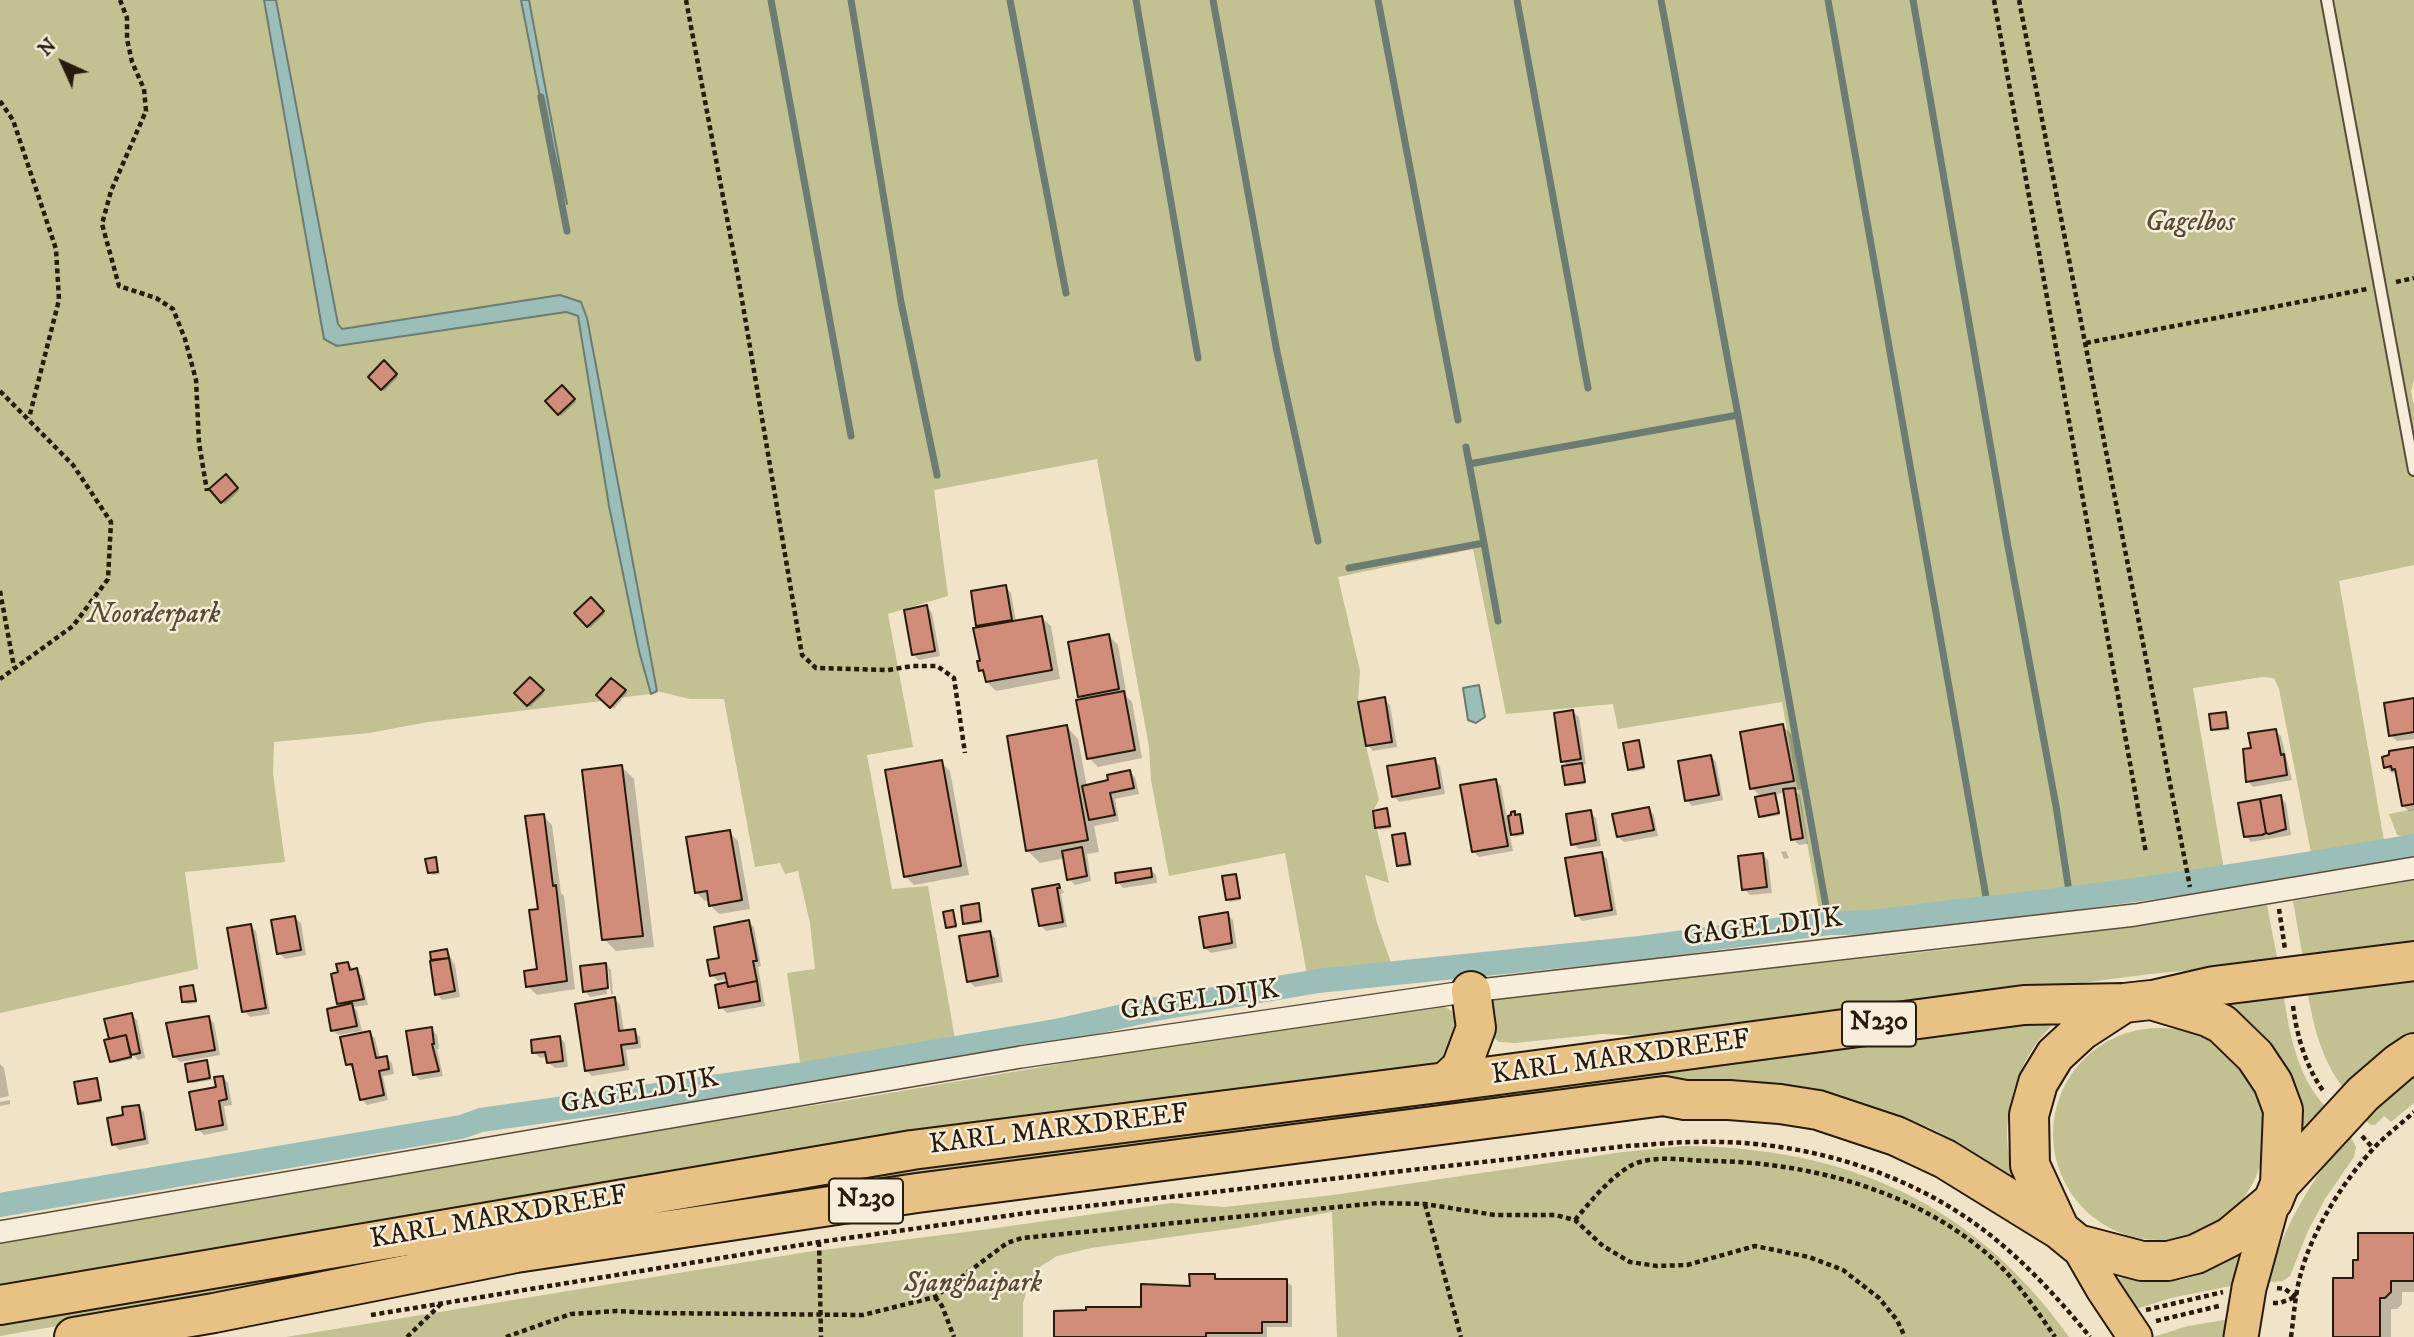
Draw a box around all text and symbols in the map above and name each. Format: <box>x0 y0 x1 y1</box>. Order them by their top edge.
north arrow <box>28 28 98 98</box>
text: N <box>34 34 61 61</box>
park label: Gagelbos <box>2145 207 2235 241</box>
park label: Noorderpark <box>88 599 220 633</box>
street label: GAGELDIJK <box>1682 903 1844 955</box>
street label: GAGELDIJK <box>1119 974 1281 1030</box>
road number: N230 <box>1842 1001 1916 1046</box>
street label: KARL MARXDREEF <box>1490 1024 1752 1094</box>
street label: GAGELDIJK <box>558 1063 722 1123</box>
street label: KARL MARXDREEF <box>928 1098 1190 1164</box>
road number: N230 <box>829 1178 903 1224</box>
street label: KARL MARXDREEF <box>368 1180 630 1258</box>
park label: Sjanghaipark <box>904 1268 1042 1302</box>

